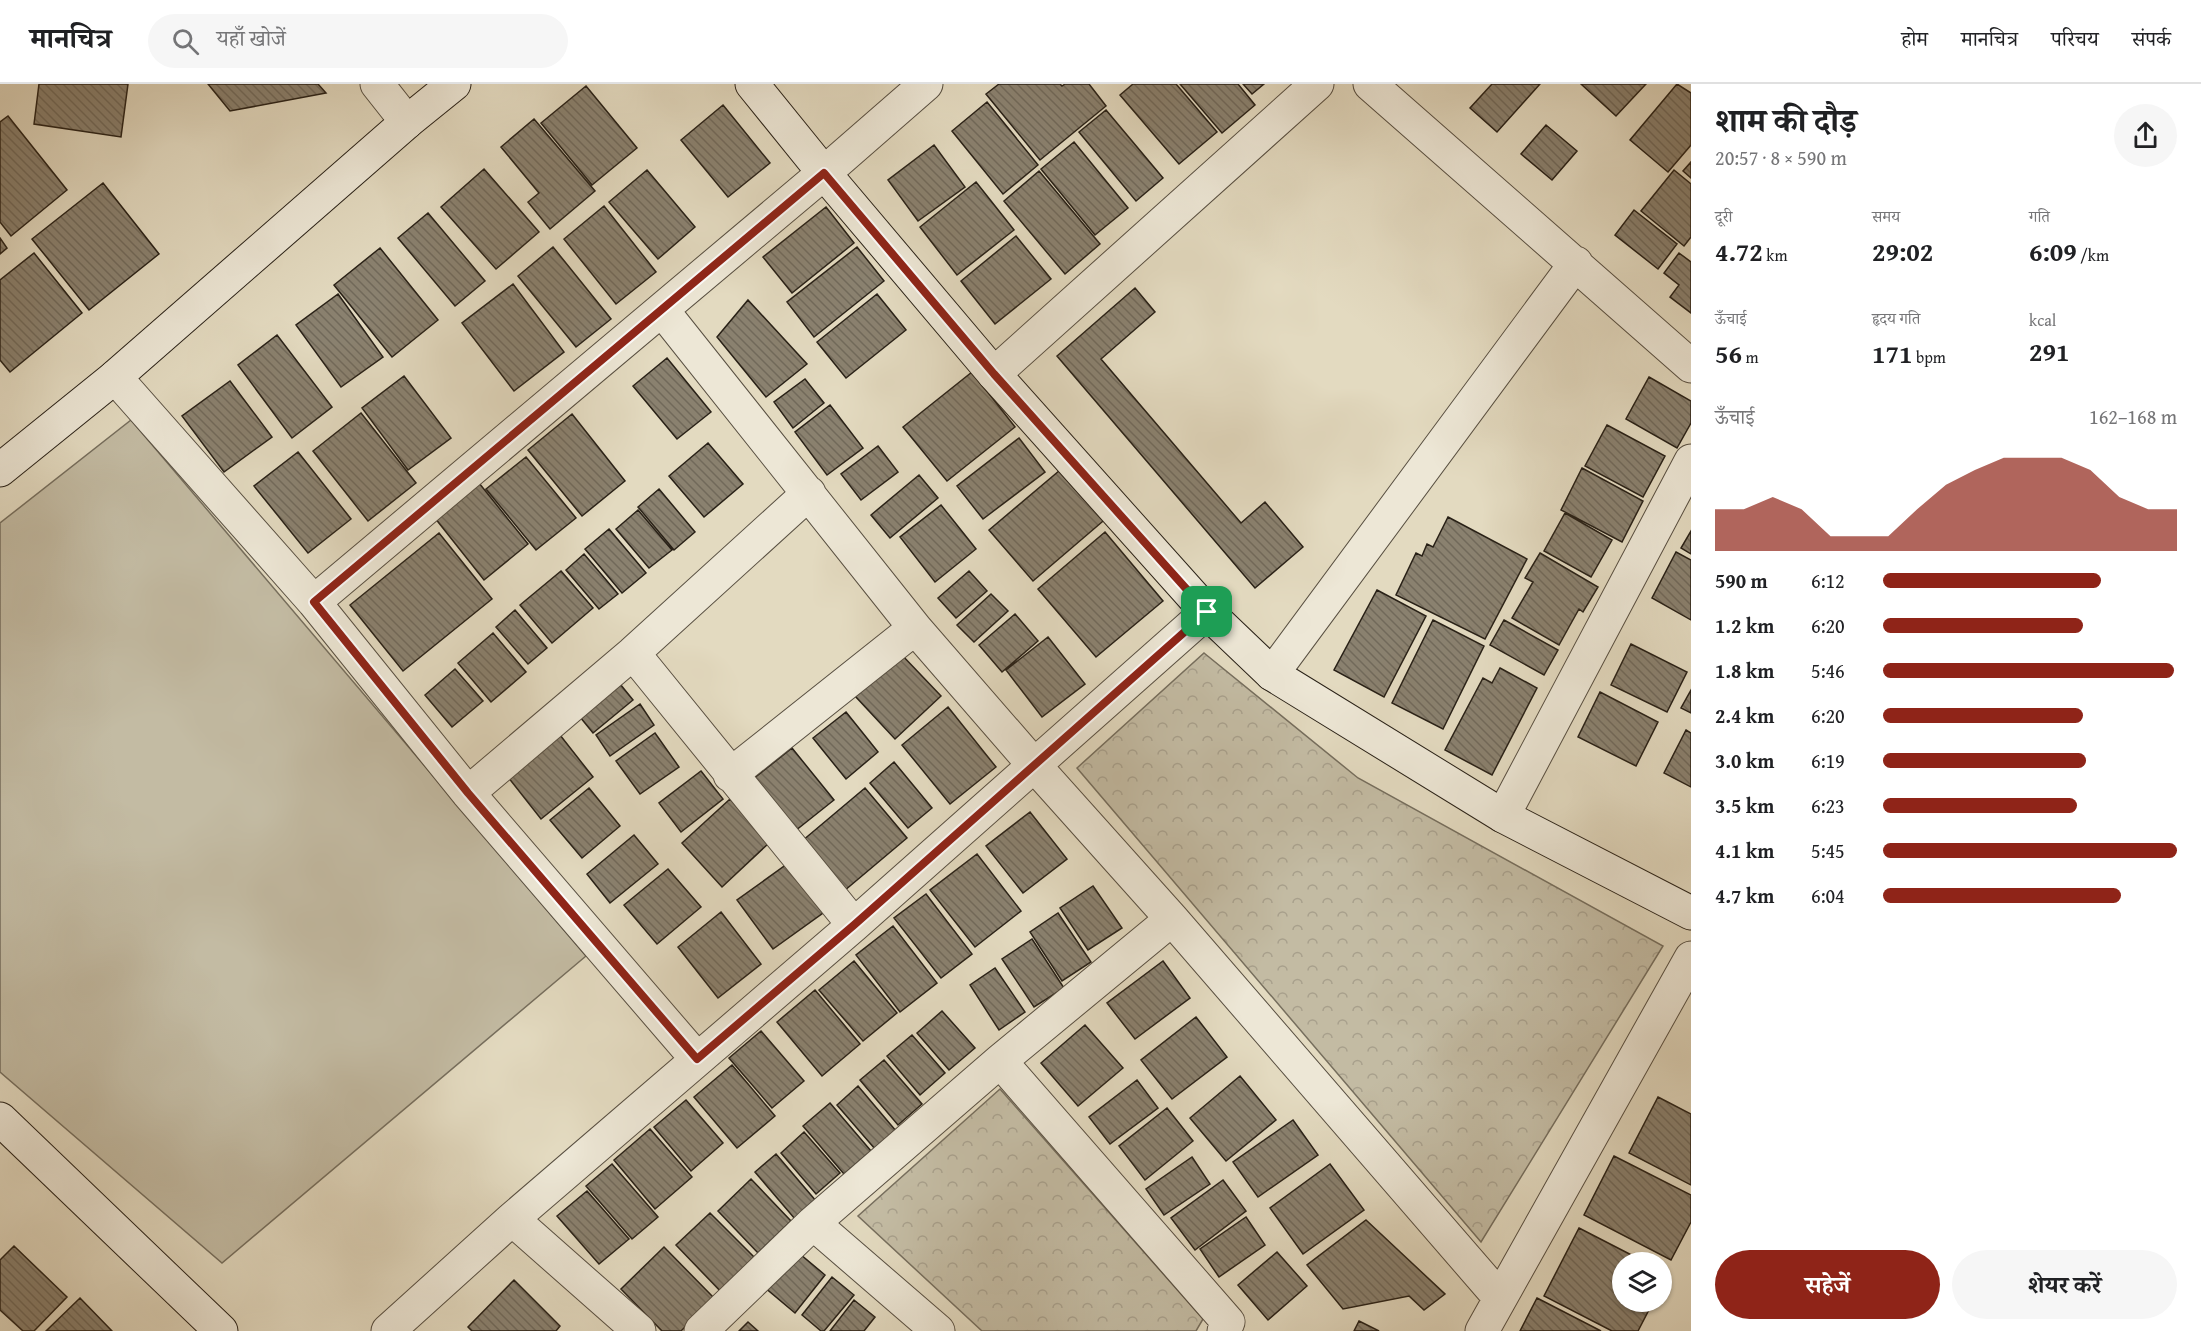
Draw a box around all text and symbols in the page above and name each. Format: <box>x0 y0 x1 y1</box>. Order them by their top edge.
search box <box>148 14 568 68</box>
text: मानचित्र <box>30 17 112 58</box>
text: यहाँ खोजें <box>217 22 286 54</box>
text: होम <box>1901 23 1928 54</box>
text: मानचित्र <box>1961 23 2018 54</box>
text: परिचय <box>2051 23 2099 54</box>
text: संपर्क <box>2132 23 2171 54</box>
icon: search <box>169 25 202 58</box>
text: शाम की दौड़ <box>1715 96 1857 144</box>
button: share <box>2114 104 2177 167</box>
text: 20:57 · 8 × 590 m <box>1715 143 1847 172</box>
text: दूरी <box>1715 204 1732 228</box>
text: समय <box>1872 204 1900 228</box>
text: गति <box>2029 204 2050 228</box>
text: 4.72 <box>1715 232 1763 271</box>
text: 29:02 <box>1872 232 1933 271</box>
text: 6:09 <box>2029 232 2077 271</box>
text: km <box>1763 243 1787 267</box>
text: /km <box>2077 243 2109 267</box>
text: ऊँचाई <box>1715 306 1747 330</box>
text: हृदय गति <box>1872 306 1920 330</box>
text: kcal <box>2029 308 2056 332</box>
text: 291 <box>2029 332 2069 371</box>
text: 56 <box>1715 334 1742 373</box>
text: 171 <box>1872 334 1912 373</box>
text: m <box>1742 345 1759 369</box>
text: bpm <box>1912 345 1946 369</box>
text: ऊँचाई <box>1715 402 1754 431</box>
text: 162–168 m <box>2089 402 2177 431</box>
text: 590 m <box>1715 566 1768 595</box>
text: 6:12 <box>1811 566 1845 595</box>
pin <box>1181 586 1232 637</box>
icon: arrive <box>1190 595 1223 628</box>
text: 1.2 km <box>1715 611 1774 640</box>
text: 6:20 <box>1811 611 1845 640</box>
text: 1.8 km <box>1715 656 1774 685</box>
text: 5:46 <box>1811 656 1845 685</box>
text: 2.4 km <box>1715 701 1774 730</box>
text: 6:20 <box>1811 701 1845 730</box>
text: 3.0 km <box>1715 746 1774 775</box>
text: 6:19 <box>1811 746 1845 775</box>
text: 3.5 km <box>1715 791 1774 820</box>
text: 6:23 <box>1811 791 1845 820</box>
text: 4.1 km <box>1715 836 1774 865</box>
text: 5:45 <box>1811 836 1845 865</box>
text: 4.7 km <box>1715 881 1774 910</box>
text: 6:04 <box>1811 881 1845 910</box>
button: सहेजें <box>1715 1250 1940 1319</box>
button: शेयर करें <box>1952 1250 2177 1319</box>
map controls <box>1612 1252 1672 1312</box>
button: layers <box>1612 1252 1672 1312</box>

